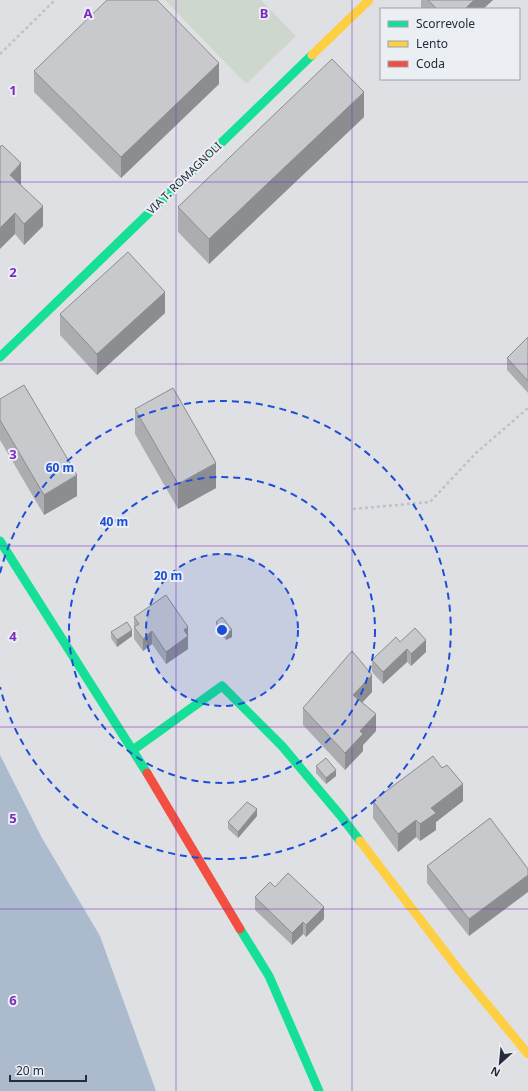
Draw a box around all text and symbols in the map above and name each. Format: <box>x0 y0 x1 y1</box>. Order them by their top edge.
text: A <box>84 4 93 22</box>
text: B <box>260 4 268 22</box>
legend <box>380 8 520 80</box>
text: Scorrevole <box>416 15 475 32</box>
text: Lento <box>416 35 448 52</box>
text: Coda <box>416 55 445 72</box>
text: 1 <box>9 81 17 99</box>
street label: VIA T. ROMAGNOLI <box>143 138 224 217</box>
text: 2 <box>9 263 17 281</box>
text: 3 <box>9 445 17 463</box>
text: 60 m <box>46 459 74 476</box>
text: 40 m <box>100 513 128 530</box>
text: 20 m <box>154 567 182 584</box>
centre of rings <box>215 623 229 637</box>
text: 4 <box>9 627 17 645</box>
text: 5 <box>9 809 17 827</box>
text: 6 <box>9 991 17 1009</box>
north arrow <box>480 1043 520 1083</box>
scale bar <box>10 1057 86 1083</box>
text: 20 m <box>16 1062 44 1079</box>
text: N <box>488 1064 503 1081</box>

